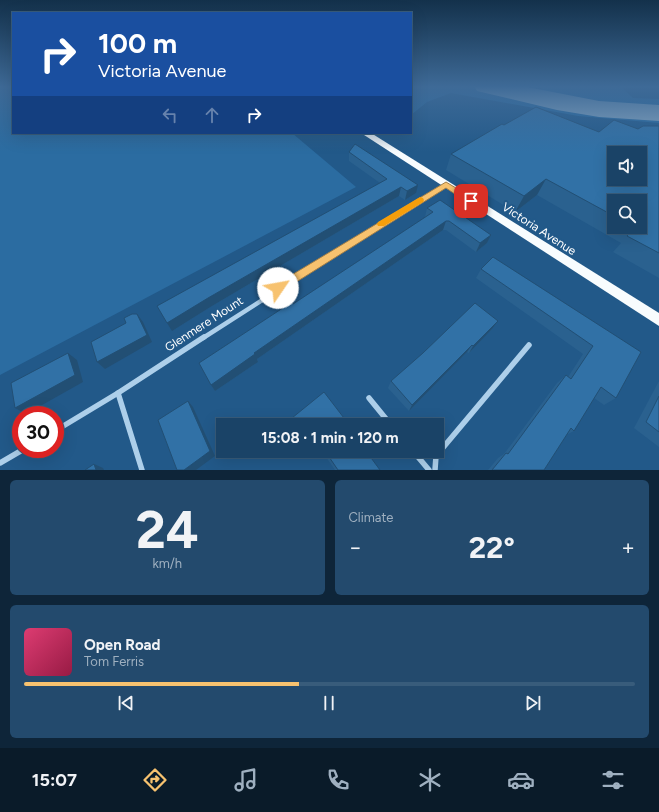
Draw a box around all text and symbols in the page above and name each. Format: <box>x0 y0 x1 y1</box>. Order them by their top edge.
text: 100 m <box>98 26 177 60</box>
icon: right <box>32 28 84 80</box>
text: Victoria Avenue <box>98 60 226 82</box>
icon: left <box>159 104 181 126</box>
icon: ahead <box>201 104 223 126</box>
icon: right <box>243 104 265 126</box>
map controls <box>607 146 647 234</box>
button: sound <box>607 146 647 186</box>
pin <box>454 184 488 218</box>
icon: arrive <box>460 190 482 212</box>
button: search <box>607 194 647 234</box>
street label: Victoria Avenue <box>499 200 579 258</box>
position arrow <box>257 267 299 309</box>
street label: Glenmere Mount <box>162 293 246 354</box>
speed limit sign: 30 <box>12 406 64 458</box>
text: 15:08 · 1 min · 120 m <box>261 429 399 447</box>
text: 24 <box>136 499 199 561</box>
text: Climate <box>349 510 393 525</box>
text: 22° <box>469 529 515 566</box>
text: − <box>349 534 362 561</box>
text: + <box>621 534 635 561</box>
text: km/h <box>152 556 182 571</box>
text: Open Road <box>84 636 161 654</box>
text: Tom Ferris <box>84 654 144 669</box>
icon: previous <box>115 692 137 714</box>
icon: pause <box>318 692 340 714</box>
icon: next <box>522 692 544 714</box>
icon: directions <box>141 766 169 794</box>
icon: music <box>232 766 260 794</box>
icon: phone <box>324 766 352 794</box>
icon: climate <box>416 766 444 794</box>
icon: car <box>507 766 535 794</box>
icon: filters <box>599 766 627 794</box>
text: 15:07 <box>32 769 77 791</box>

